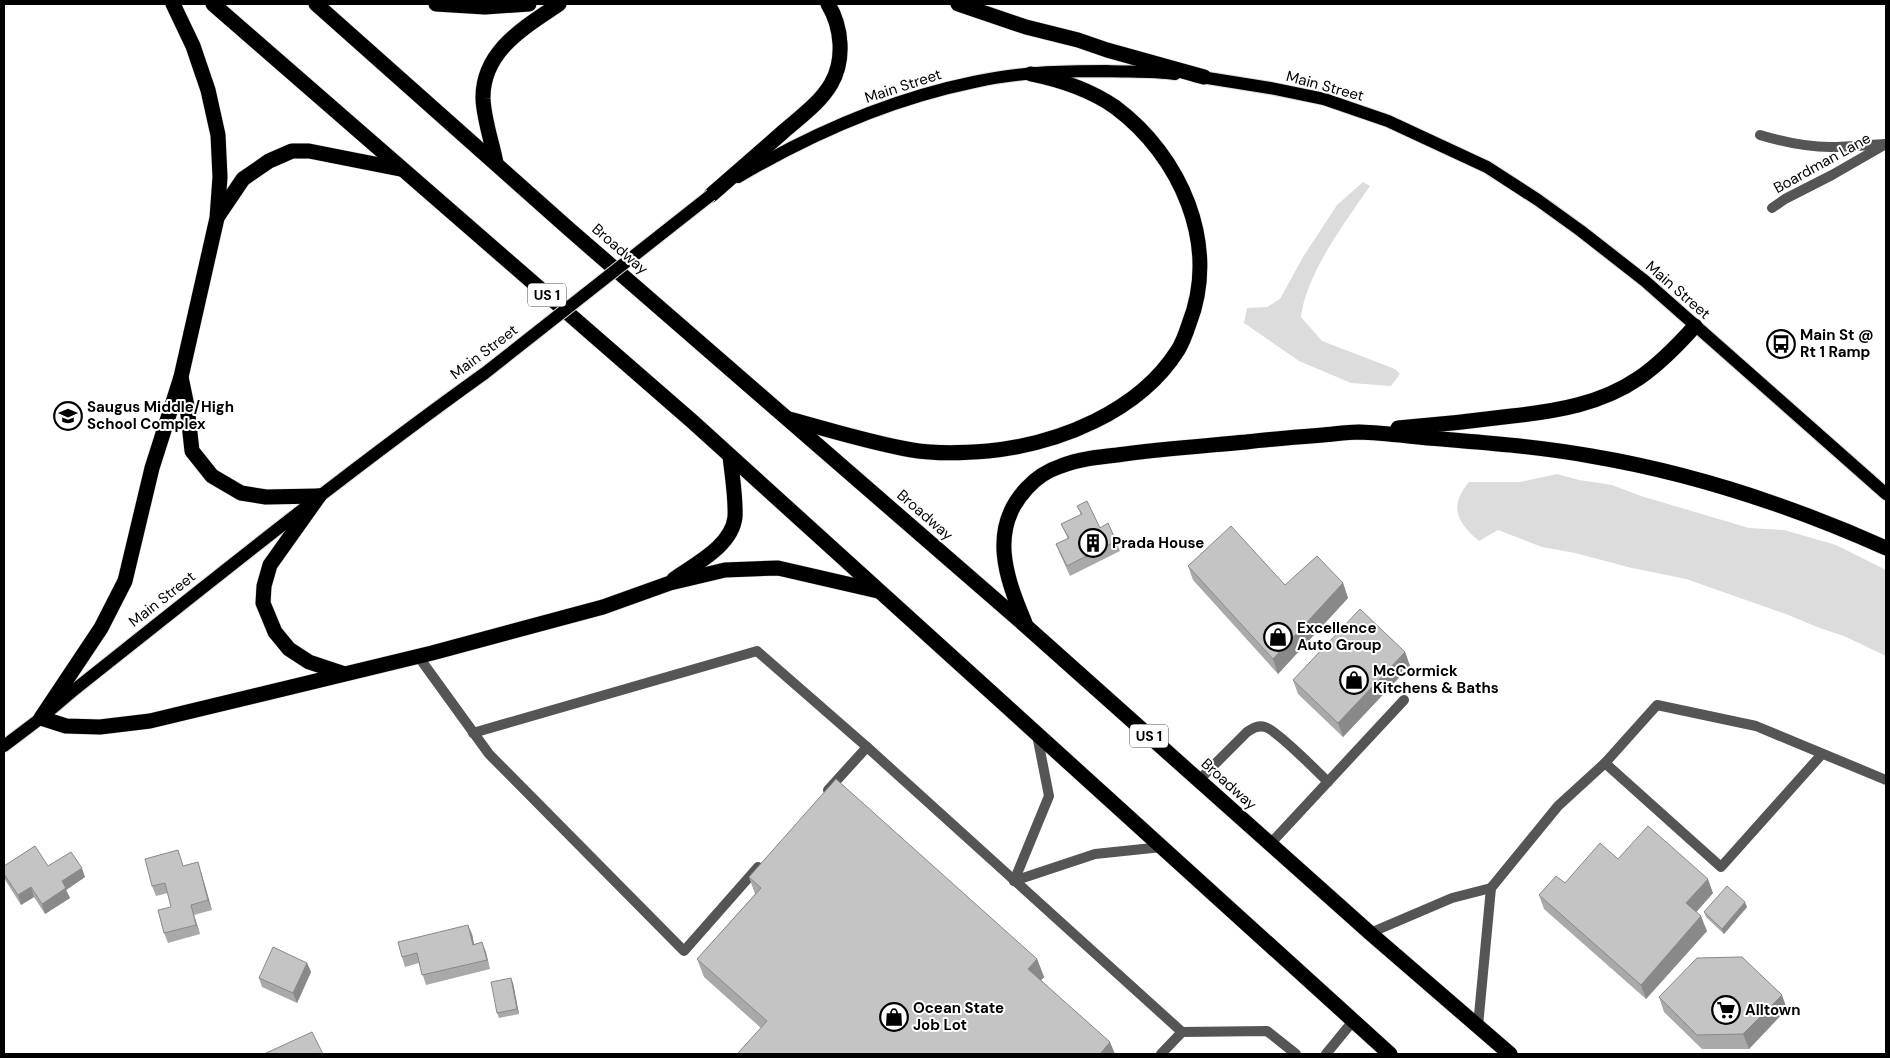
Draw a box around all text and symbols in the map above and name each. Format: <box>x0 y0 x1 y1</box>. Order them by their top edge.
street label: Main Street <box>862 64 944 108</box>
street label: Main Street <box>1284 66 1366 106</box>
street label: Boardman Lane <box>1770 128 1874 198</box>
street label: Broadway <box>588 219 653 279</box>
street label: Main Street <box>1641 256 1715 324</box>
road number: US 1 <box>528 284 566 306</box>
street label: Main Street <box>446 320 522 384</box>
place label: Main St @ Rt 1 Ramp <box>1800 325 1874 362</box>
bus stop icon: Main St @ Rt 1 Ramp <box>1766 329 1796 359</box>
place label: Saugus Middle/High School Complex <box>87 397 234 434</box>
school or university icon: Saugus Middle/High School Complex <box>53 401 83 431</box>
street label: Broadway <box>893 485 958 545</box>
building icon: Prada House <box>1078 528 1108 558</box>
place label: Prada House <box>1112 533 1204 553</box>
street label: Main Street <box>125 567 200 631</box>
place label: Excellence Auto Group <box>1297 618 1382 655</box>
shop icon: Excellence Auto Group <box>1263 622 1293 652</box>
place label: McCormick Kitchens & Baths <box>1373 661 1499 698</box>
shop icon: McCormick Kitchens & Baths <box>1339 665 1369 695</box>
road number: US 1 <box>1130 724 1168 748</box>
street label: Broadway <box>1197 754 1262 815</box>
supermarket icon: Alltown <box>1711 995 1741 1025</box>
place label: Ocean State Job Lot <box>913 998 1004 1035</box>
place label: Alltown <box>1745 1000 1800 1020</box>
shop icon: Ocean State Job Lot <box>879 1002 909 1032</box>

